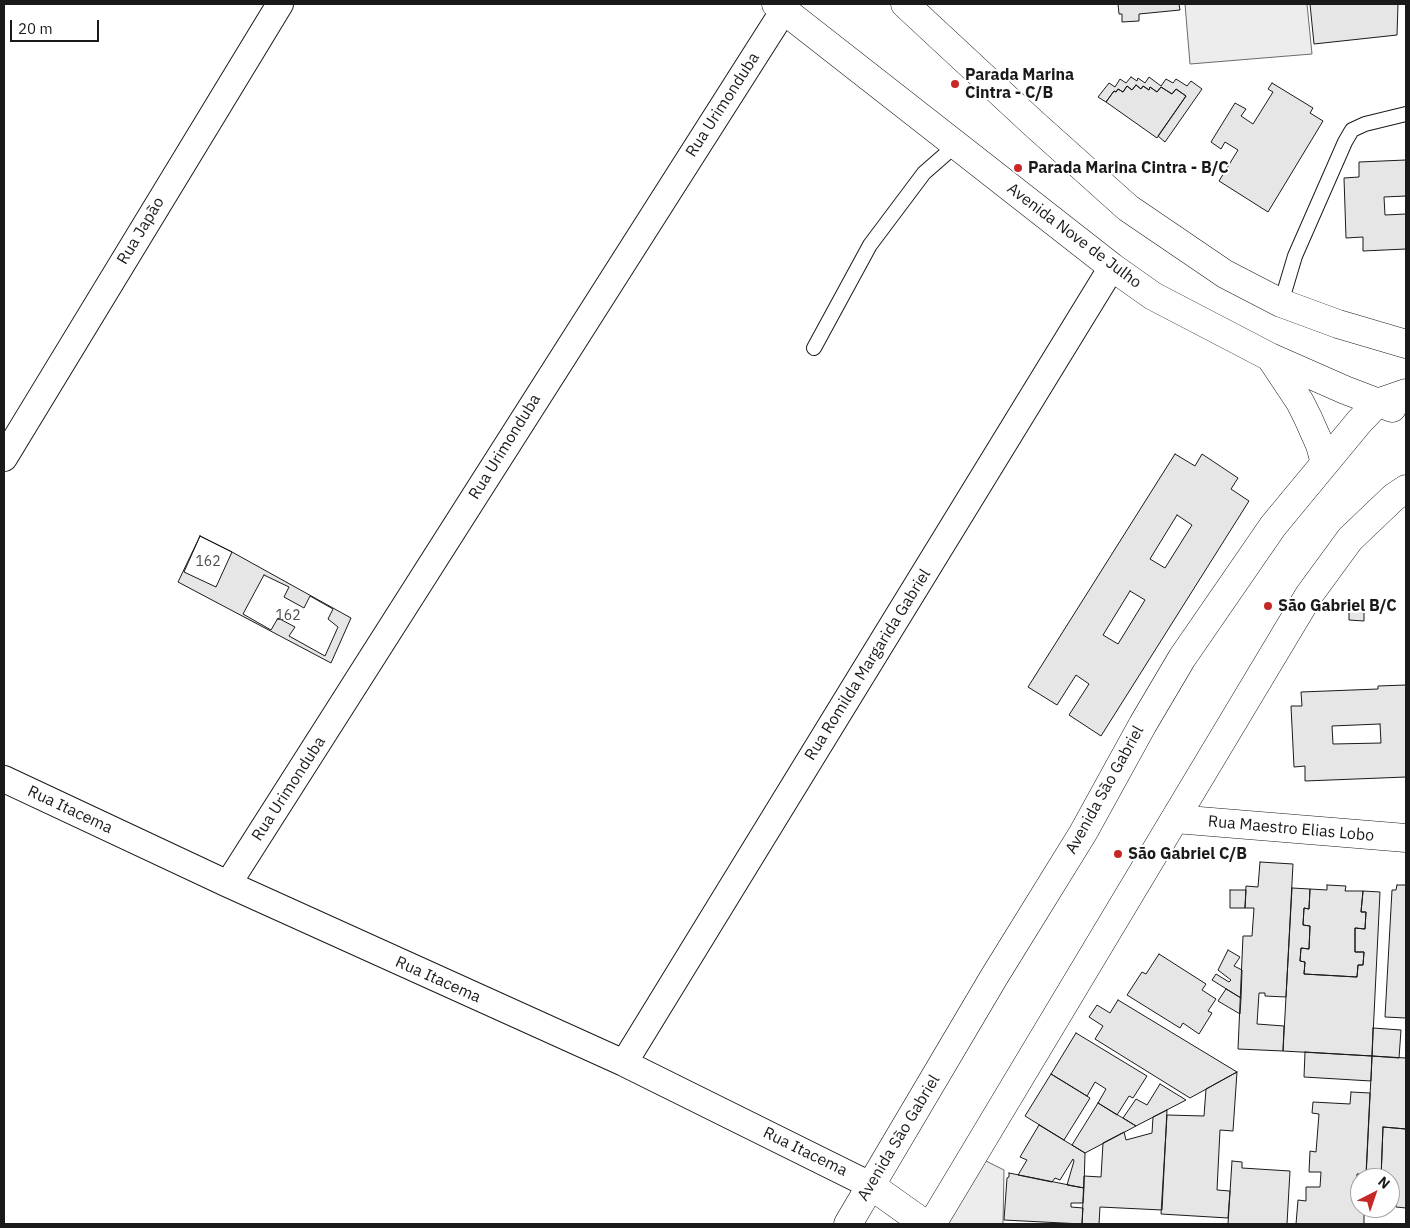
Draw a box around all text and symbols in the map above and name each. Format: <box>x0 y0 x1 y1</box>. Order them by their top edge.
scale bar <box>12 10 101 42</box>
text: 20 m <box>18 19 53 38</box>
street label: Rua Urimonduba <box>682 49 764 161</box>
place label: Parada Marina Cintra - C/B <box>965 65 1074 103</box>
marker: Parada Marina Cintra - C/B <box>949 78 961 90</box>
place label: Parada Marina Cintra - B/C <box>1028 158 1229 178</box>
marker: Parada Marina Cintra - B/C <box>1012 162 1024 174</box>
street label: Avenida Nove de Julho <box>1003 179 1145 293</box>
street label: Rua Japão <box>113 194 169 268</box>
street label: Rua Urimonduba <box>465 391 545 503</box>
house number: 162 <box>195 554 221 570</box>
street label: Rua Romilda Margarida Gabriel <box>801 566 935 764</box>
place label: São Gabriel B/C <box>1278 596 1397 616</box>
marker: São Gabriel B/C <box>1262 600 1274 612</box>
house number: 162 <box>275 608 301 624</box>
street label: Avenida São Gabriel <box>1062 723 1148 857</box>
street label: Rua Urimonduba <box>248 733 330 845</box>
street label: Rua Itacema <box>24 782 116 838</box>
street label: Rua Maestro Elias Lobo <box>1207 812 1375 846</box>
place label: São Gabriel C/B <box>1128 844 1247 864</box>
marker: São Gabriel C/B <box>1112 848 1124 860</box>
street label: Rua Itacema <box>392 953 484 1007</box>
street label: Avenida São Gabriel <box>854 1071 944 1205</box>
street label: Rua Itacema <box>760 1123 850 1181</box>
north arrow <box>1350 1168 1400 1218</box>
text: N <box>1374 1172 1394 1193</box>

